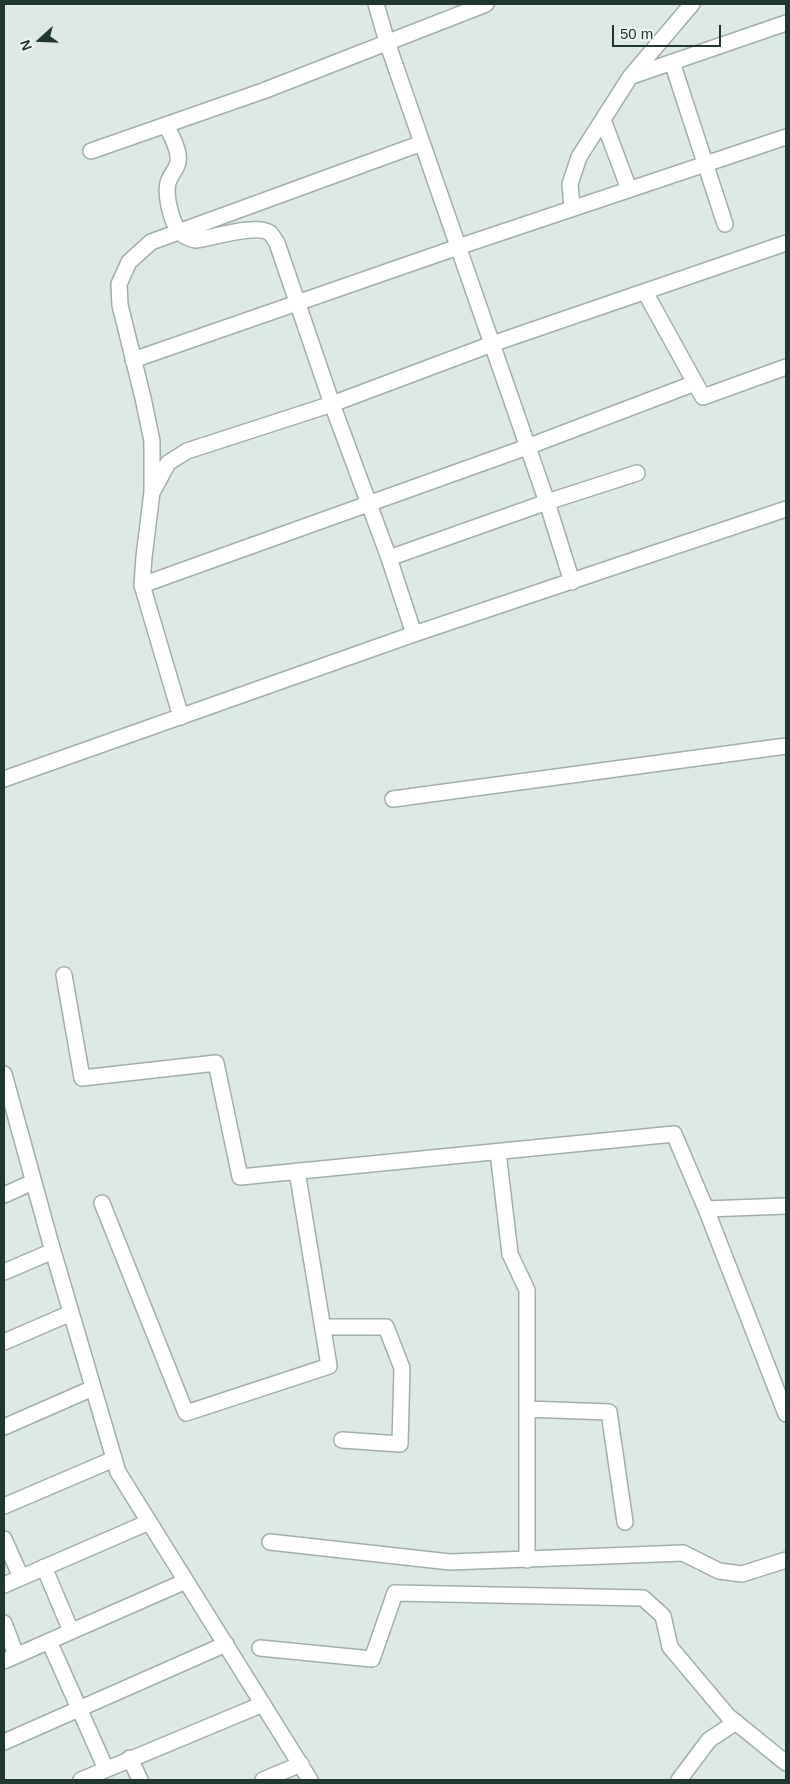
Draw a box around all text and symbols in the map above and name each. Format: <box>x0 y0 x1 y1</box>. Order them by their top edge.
north arrow <box>15 15 65 65</box>
scale bar <box>615 15 724 47</box>
text: 50 m <box>620 25 653 42</box>
text: N <box>17 38 35 53</box>

